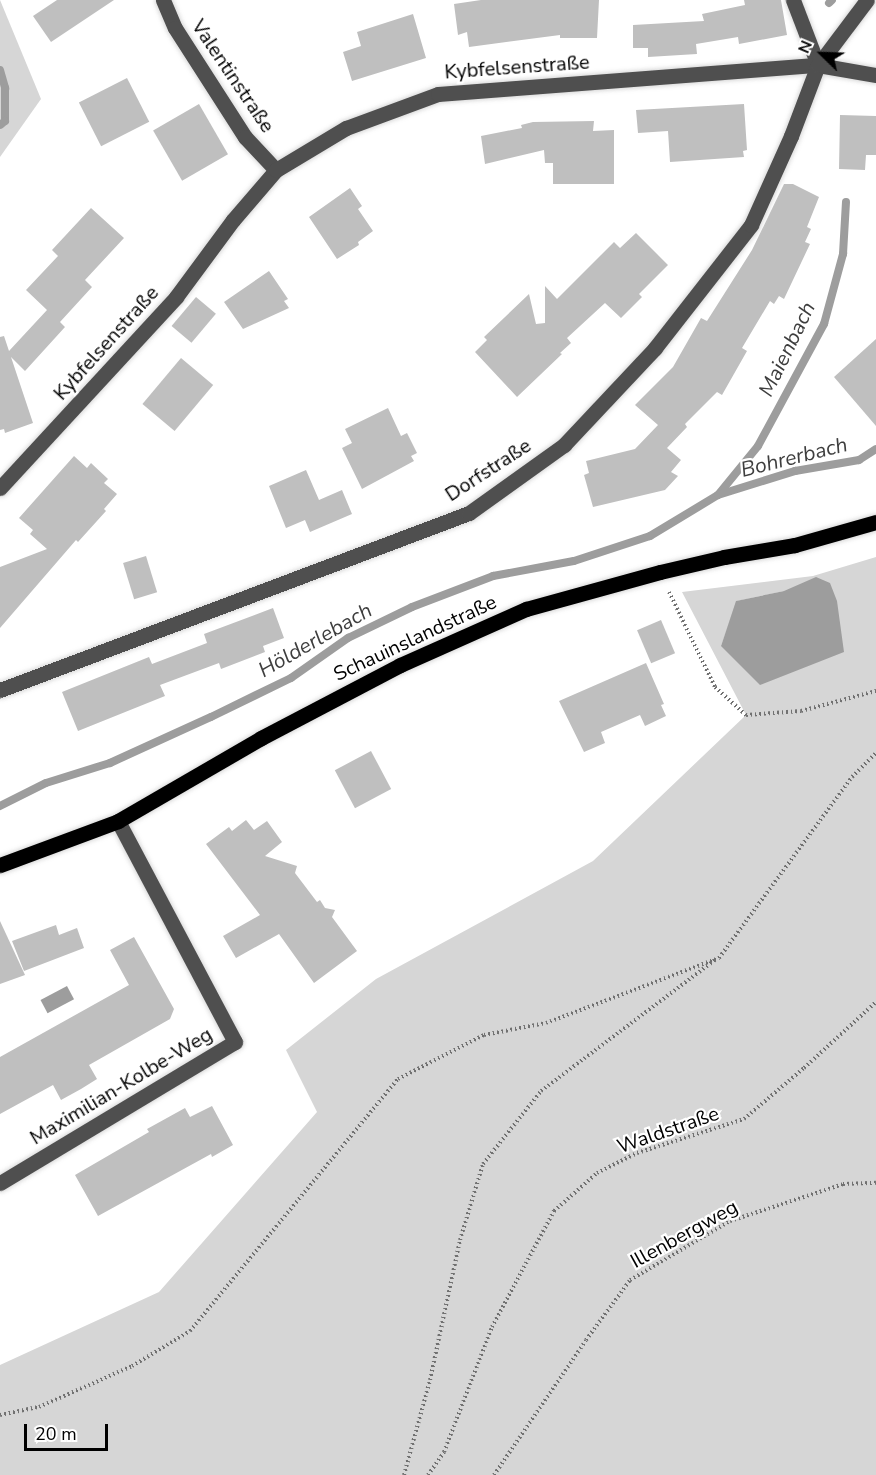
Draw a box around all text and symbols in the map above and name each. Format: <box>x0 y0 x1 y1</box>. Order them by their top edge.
street label: Valentinstraße <box>186 15 280 137</box>
north arrow <box>792 24 852 84</box>
text: N <box>793 37 818 57</box>
street label: Kybfelsenstraße <box>444 50 590 84</box>
street label: Kybfelsenstraße <box>48 281 164 405</box>
water label: Maienbach <box>753 298 821 400</box>
water label: Bohrerbach <box>738 432 850 482</box>
street label: Dorfstraße <box>441 433 535 507</box>
street label: Schauinslandstraße <box>330 590 500 686</box>
water label: Hölderlebach <box>254 597 376 683</box>
street label: Maximilian-Kolbe-Weg <box>26 1022 216 1150</box>
street label: Waldstraße <box>614 1101 722 1159</box>
street label: Illenbergweg <box>626 1195 742 1273</box>
scale bar <box>27 1412 111 1450</box>
text: 20 m <box>35 1422 77 1446</box>

